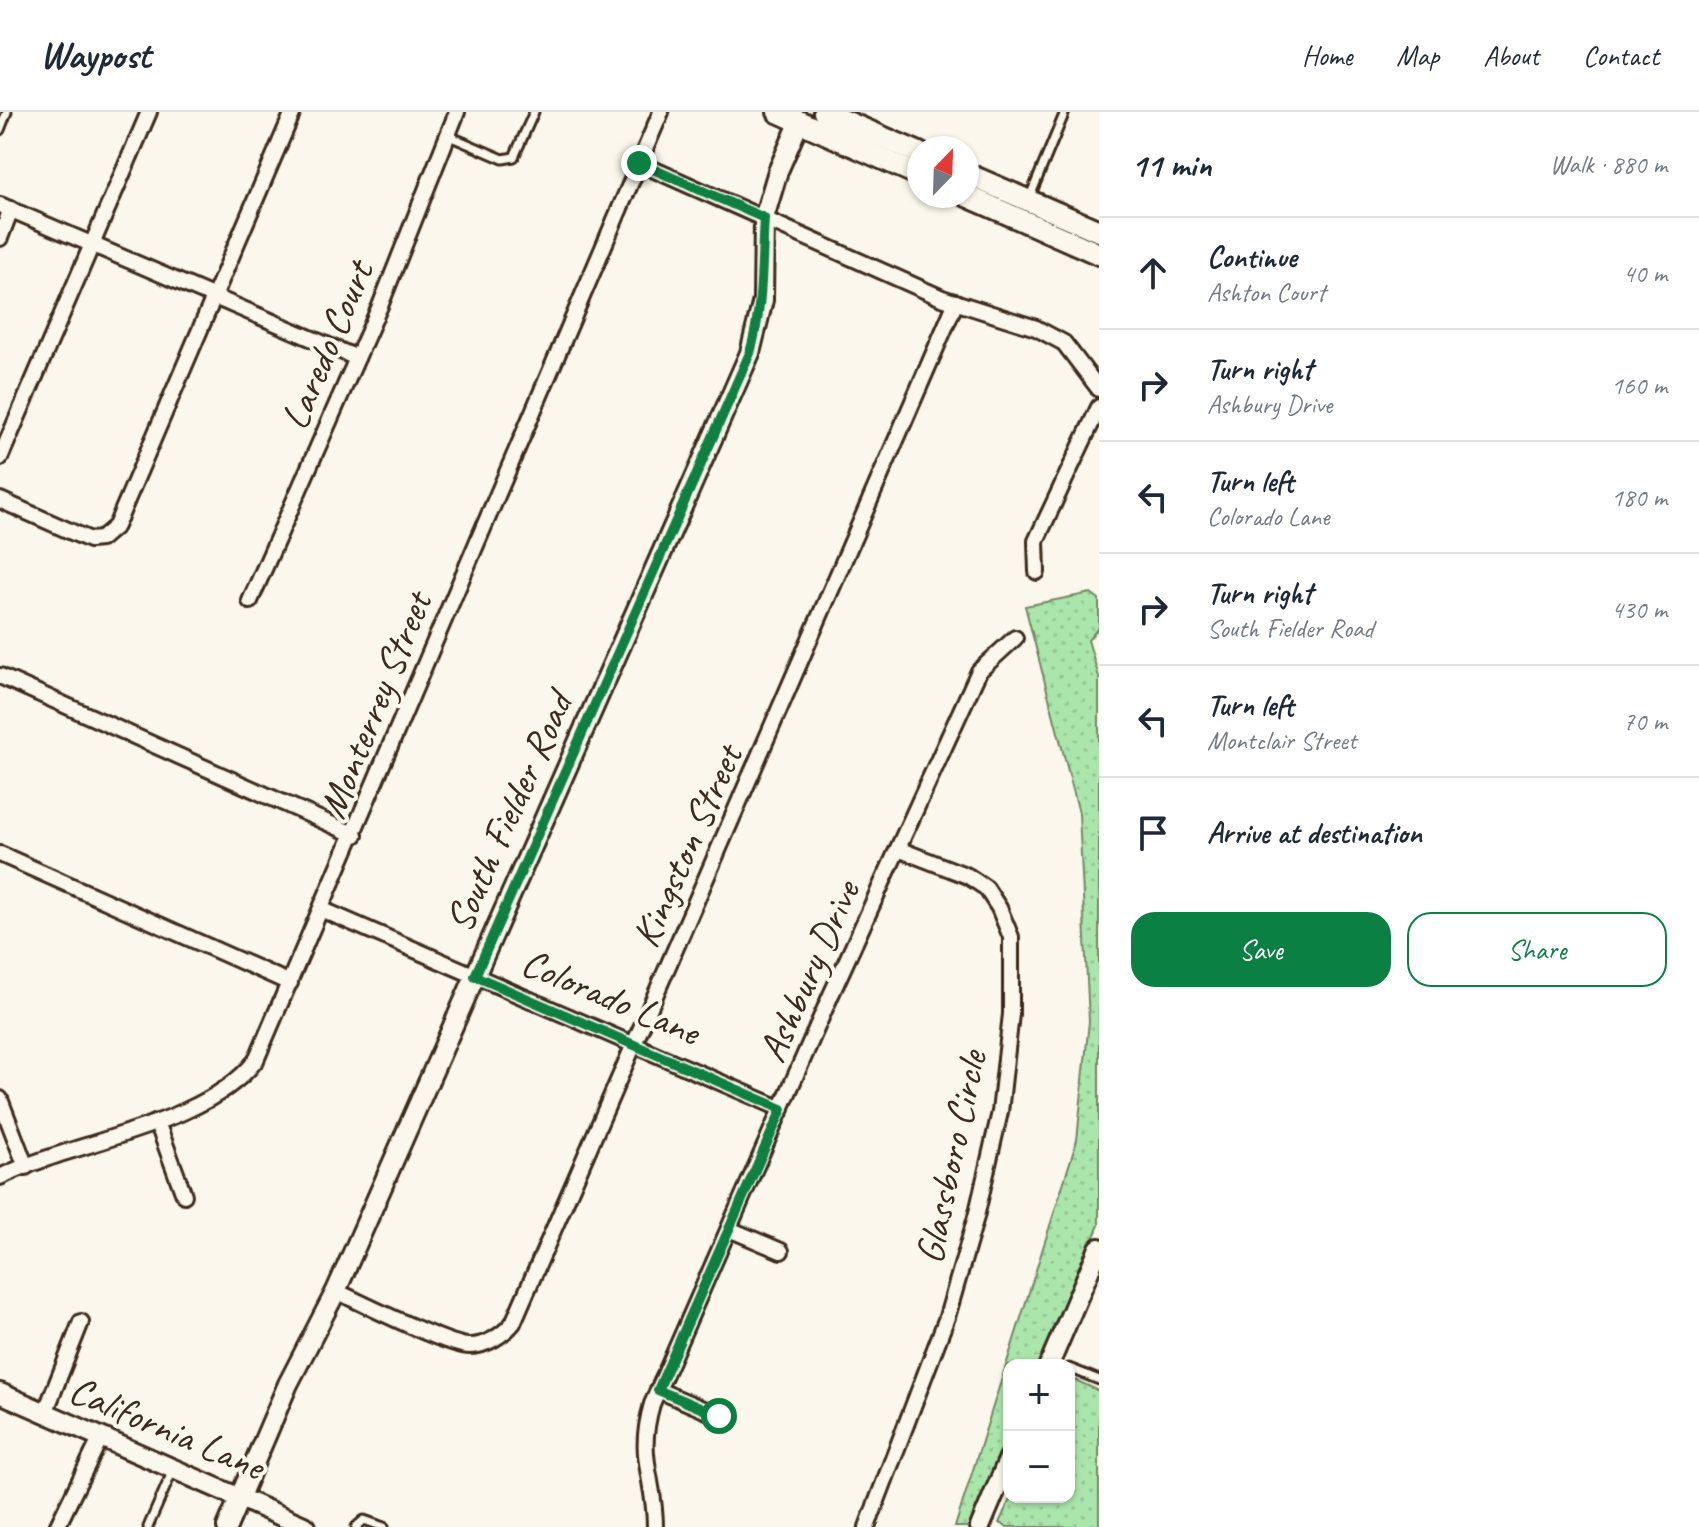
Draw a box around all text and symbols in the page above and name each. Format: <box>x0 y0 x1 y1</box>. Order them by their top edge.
text: Waypost <box>40 32 151 79</box>
text: Home <box>1302 38 1352 73</box>
text: Map <box>1396 38 1439 73</box>
text: About <box>1483 38 1539 73</box>
text: Contact <box>1583 38 1659 73</box>
north arrow <box>907 136 979 208</box>
text: 11 min <box>1131 143 1211 186</box>
route end <box>621 145 657 181</box>
text: Walk · 880 m <box>1550 148 1667 181</box>
text: Continue <box>1207 238 1297 276</box>
street label: Laredo Court <box>269 251 386 437</box>
icon: ahead <box>1131 251 1175 295</box>
text: 40 m <box>1623 257 1667 290</box>
text: Ashton Court <box>1207 276 1325 309</box>
text: Turn right <box>1207 350 1312 388</box>
icon: right <box>1131 363 1175 407</box>
text: 160 m <box>1611 369 1667 402</box>
text: Ashbury Drive <box>1207 388 1332 421</box>
text: Turn left <box>1207 462 1294 500</box>
icon: left <box>1131 475 1175 519</box>
text: 180 m <box>1611 481 1667 514</box>
text: Colorado Lane <box>1207 500 1329 533</box>
text: Turn right <box>1207 574 1312 612</box>
street label: Monterrey Street <box>307 582 444 825</box>
icon: right <box>1131 587 1175 631</box>
text: 430 m <box>1611 593 1667 626</box>
text: South Fielder Road <box>1207 612 1373 645</box>
street label: South Fielder Road <box>434 680 586 940</box>
text: Turn left <box>1207 686 1294 724</box>
icon: left <box>1131 699 1175 743</box>
text: 70 m <box>1623 705 1667 738</box>
text: Montclair Street <box>1207 724 1356 757</box>
street label: Kingston Street <box>620 735 755 955</box>
icon: arrive <box>1131 811 1175 855</box>
text: Arrive at destination <box>1207 814 1422 852</box>
street label: Ashbury Drive <box>747 871 872 1070</box>
button: Save <box>1131 912 1391 987</box>
button: Share <box>1407 912 1667 987</box>
street label: Colorado Lane <box>514 937 710 1058</box>
street label: Glassboro Circle <box>904 1044 998 1268</box>
map controls <box>1003 1359 1075 1503</box>
button: + <box>1003 1359 1075 1431</box>
street label: California Lane <box>62 1365 274 1492</box>
route start <box>701 1398 737 1434</box>
button: − <box>1003 1431 1075 1503</box>

